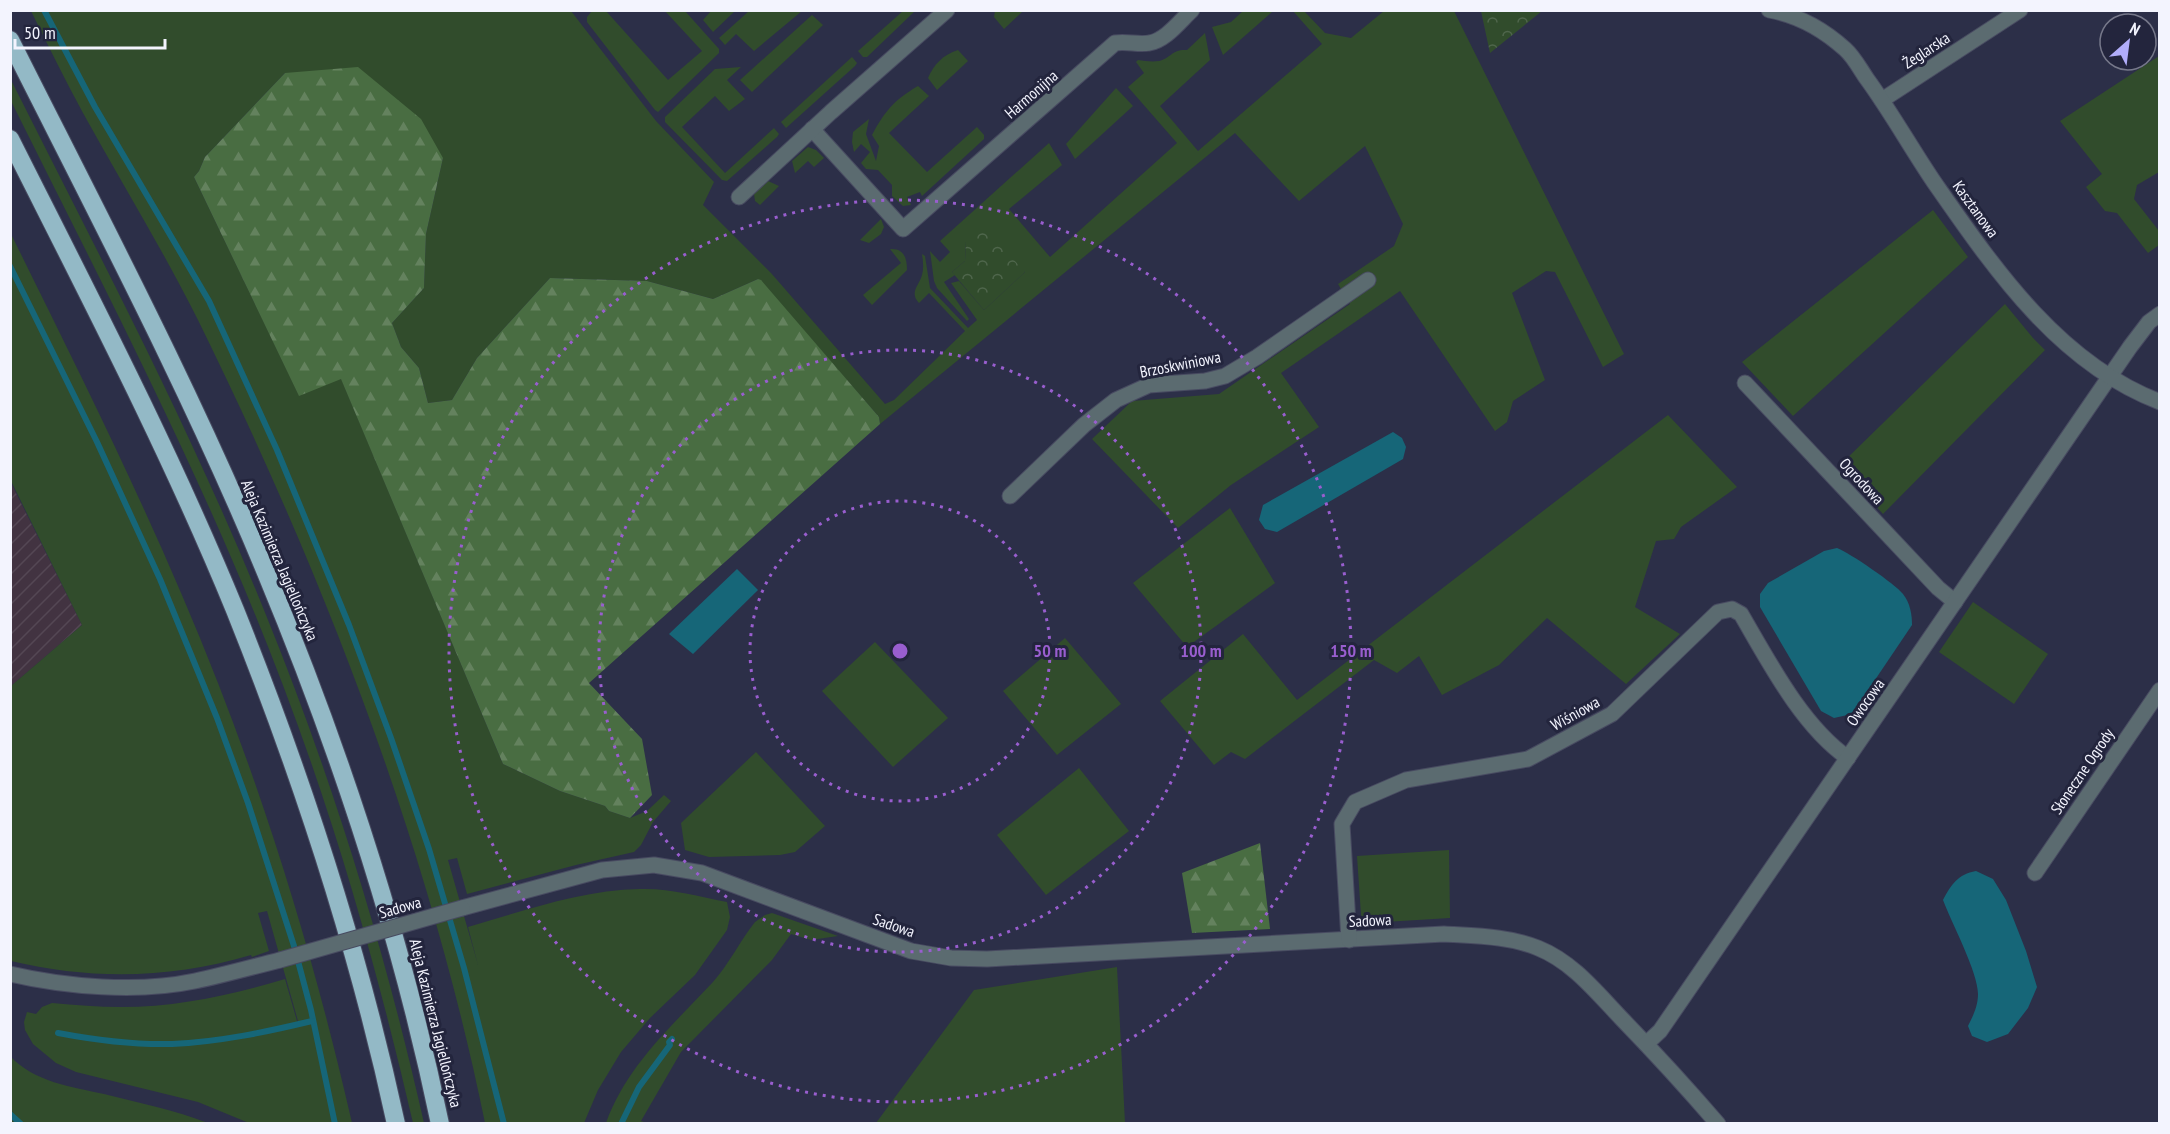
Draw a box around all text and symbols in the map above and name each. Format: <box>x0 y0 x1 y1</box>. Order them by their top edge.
scale bar <box>15 12 165 50</box>
north arrow <box>2098 12 2158 72</box>
text: N <box>2127 18 2144 40</box>
text: 50 m <box>24 21 56 44</box>
street label: Żeglarska <box>1899 27 1953 73</box>
street label: Harmonijna <box>1000 65 1062 123</box>
street label: Kasztanowa <box>1949 177 2003 241</box>
street label: Brzoskwiniowa <box>1138 346 1222 382</box>
street label: Ogrodowa <box>1835 454 1889 508</box>
street label: Aleja Kazimierza Jagiellończyka <box>237 476 323 644</box>
text: 50 m <box>1034 639 1066 662</box>
text: 100 m <box>1180 639 1222 662</box>
text: 150 m <box>1330 639 1372 662</box>
centre of rings <box>890 641 910 661</box>
street label: Owocowa <box>1842 675 1888 729</box>
street label: Wiśniowa <box>1547 691 1603 735</box>
street label: Słoneczne Ogrody <box>2046 724 2118 818</box>
street label: Sadowa <box>377 891 423 923</box>
street label: Sadowa <box>871 909 917 941</box>
street label: Sadowa <box>1348 909 1392 931</box>
street label: Aleja Kazimierza Jagiellończyka <box>405 937 467 1109</box>

